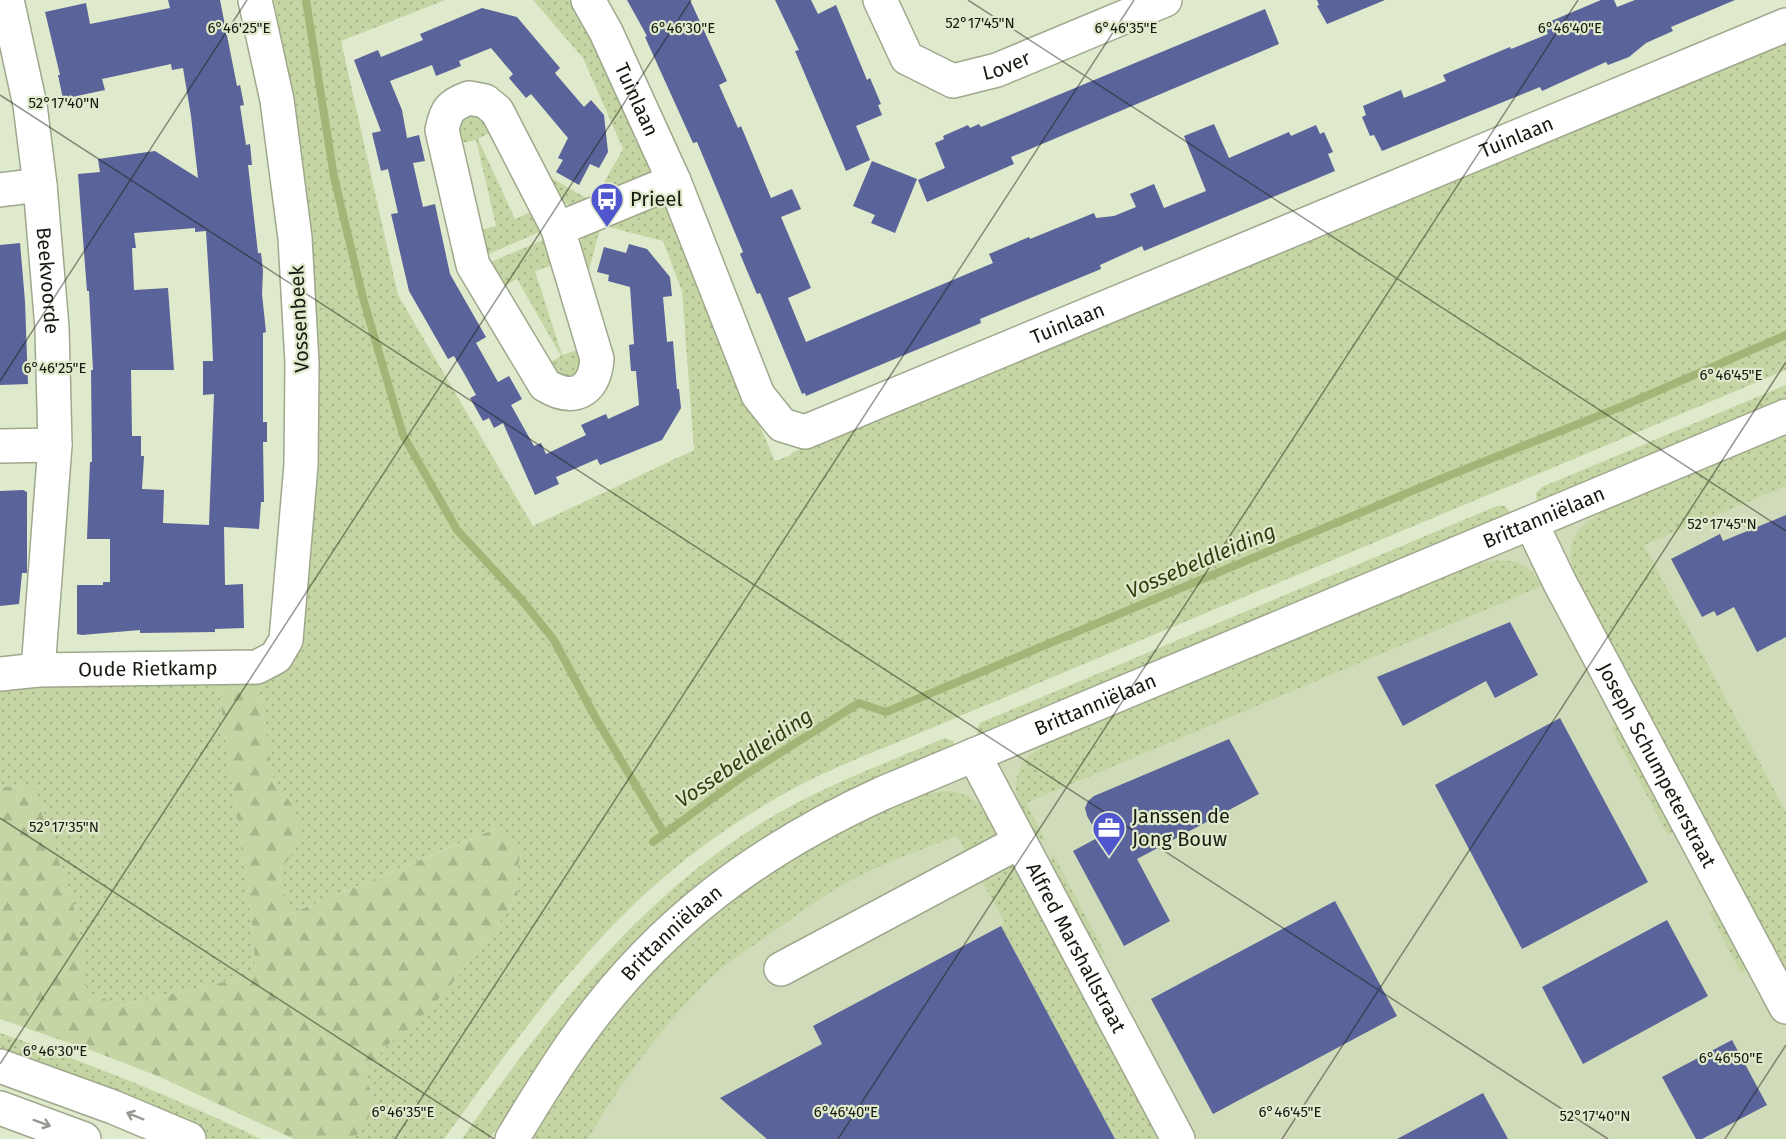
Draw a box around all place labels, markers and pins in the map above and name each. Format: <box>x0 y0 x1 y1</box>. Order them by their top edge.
bus stop icon: Prieel <box>589 181 625 228</box>
place label: Prieel <box>630 187 682 211</box>
place label: Janssen de Jong Bouw <box>1132 804 1230 851</box>
office icon: Janssen de Jong Bouw <box>1091 810 1127 857</box>

